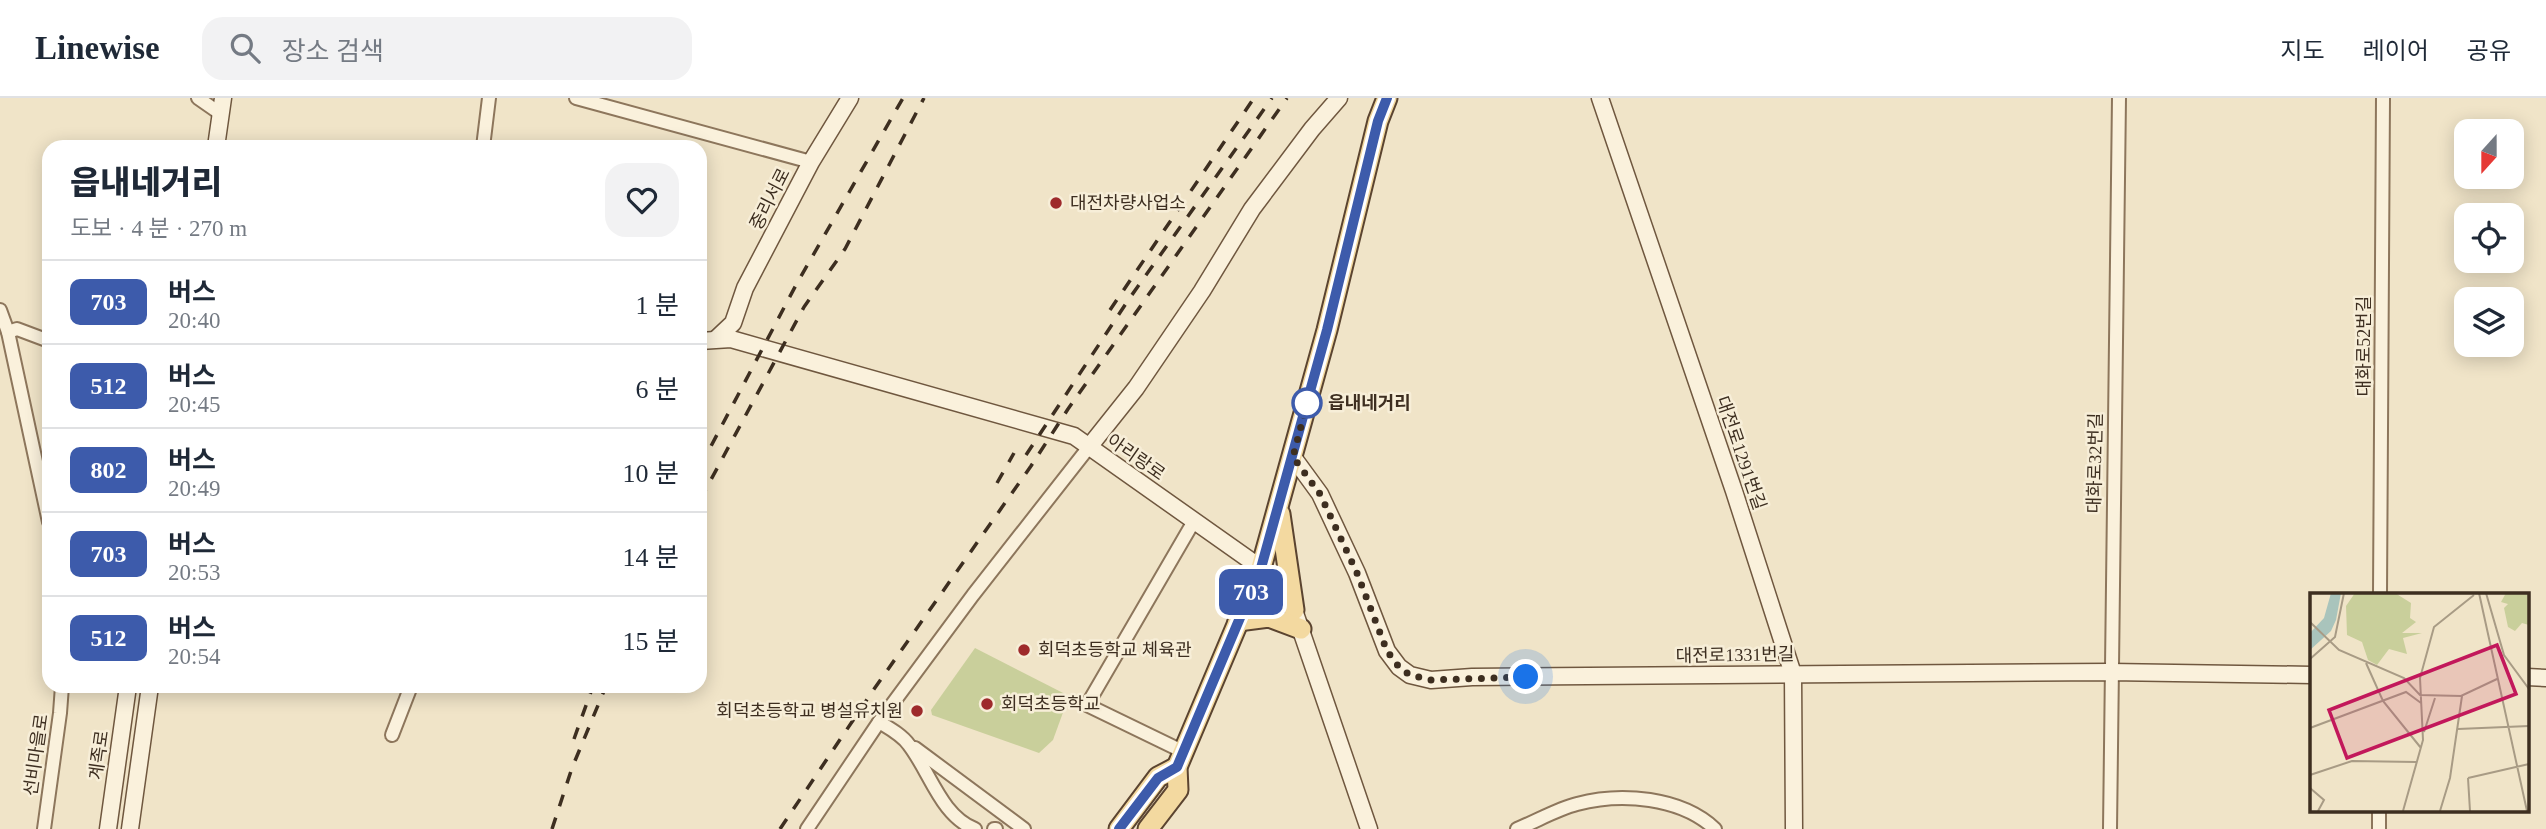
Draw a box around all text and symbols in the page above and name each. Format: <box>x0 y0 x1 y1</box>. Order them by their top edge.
search box <box>202 17 692 80</box>
icon: search <box>226 29 264 67</box>
text: Linewise <box>35 30 160 66</box>
text: 장소 검색 <box>282 37 384 66</box>
text: 지도 <box>2280 38 2325 64</box>
text: 레이어 <box>2363 38 2429 64</box>
text: 공유 <box>2467 38 2511 64</box>
north arrow <box>2454 119 2524 189</box>
map controls <box>2454 119 2524 357</box>
button: heart <box>605 163 679 237</box>
text: 읍내네거리 <box>70 165 222 201</box>
street label: 중리서로 <box>746 165 794 233</box>
place label: 대전차량사업소 <box>1070 193 1186 213</box>
marker: 대전차량사업소 <box>1048 195 1064 211</box>
button: locate <box>2454 203 2524 273</box>
text: 도보 · 4 분 · 270 m <box>70 216 247 241</box>
text: 버스 <box>168 278 216 307</box>
button: layers <box>2454 287 2524 357</box>
text: 703 <box>91 289 127 315</box>
text: 1 분 <box>636 291 679 320</box>
street label: 대화로52번길 <box>2354 296 2374 396</box>
text: 20:40 <box>168 308 220 333</box>
text: 버스 <box>168 362 216 391</box>
text: 512 <box>91 373 127 399</box>
text: 6 분 <box>636 375 679 404</box>
marker: 읍내네거리 <box>1292 388 1322 418</box>
text: 20:45 <box>168 392 220 417</box>
place label: 읍내네거리 <box>1328 393 1411 413</box>
street label: 대전로1291번길 <box>1712 394 1770 512</box>
street label: 대화로32번길 <box>2084 412 2106 514</box>
street label: 아리랑로 <box>1103 430 1169 484</box>
text: 버스 <box>168 446 216 475</box>
text: 802 <box>91 457 127 483</box>
text: 10 분 <box>623 459 679 488</box>
text: 20:49 <box>168 476 220 501</box>
text: 버스 <box>168 530 216 559</box>
text: 703 <box>91 541 127 567</box>
text: 14 분 <box>623 543 679 572</box>
text: 20:53 <box>168 560 220 585</box>
line badge: 703 <box>1211 569 1291 615</box>
text: 703 <box>1233 579 1269 605</box>
inset map <box>2310 593 2528 812</box>
text: 버스 <box>168 614 216 643</box>
text: 512 <box>91 625 127 651</box>
text: 15 분 <box>623 627 679 656</box>
place label: 회덕초등학교 체육관 <box>1038 640 1192 660</box>
marker: 회덕초등학교 체육관 <box>1016 642 1032 658</box>
text: 20:54 <box>168 644 220 669</box>
street label: 대전로1331번길 <box>1675 644 1795 666</box>
your location <box>1508 659 1543 694</box>
place label: 회덕초등학교 <box>1001 694 1100 714</box>
marker: 회덕초등학교 <box>979 696 995 712</box>
place label: 회덕초등학교 병설유치원 <box>716 701 903 721</box>
marker: 회덕초등학교 병설유치원 <box>909 703 925 719</box>
street label: 선비마을로 <box>20 713 52 797</box>
street label: 계족로 <box>86 729 112 781</box>

